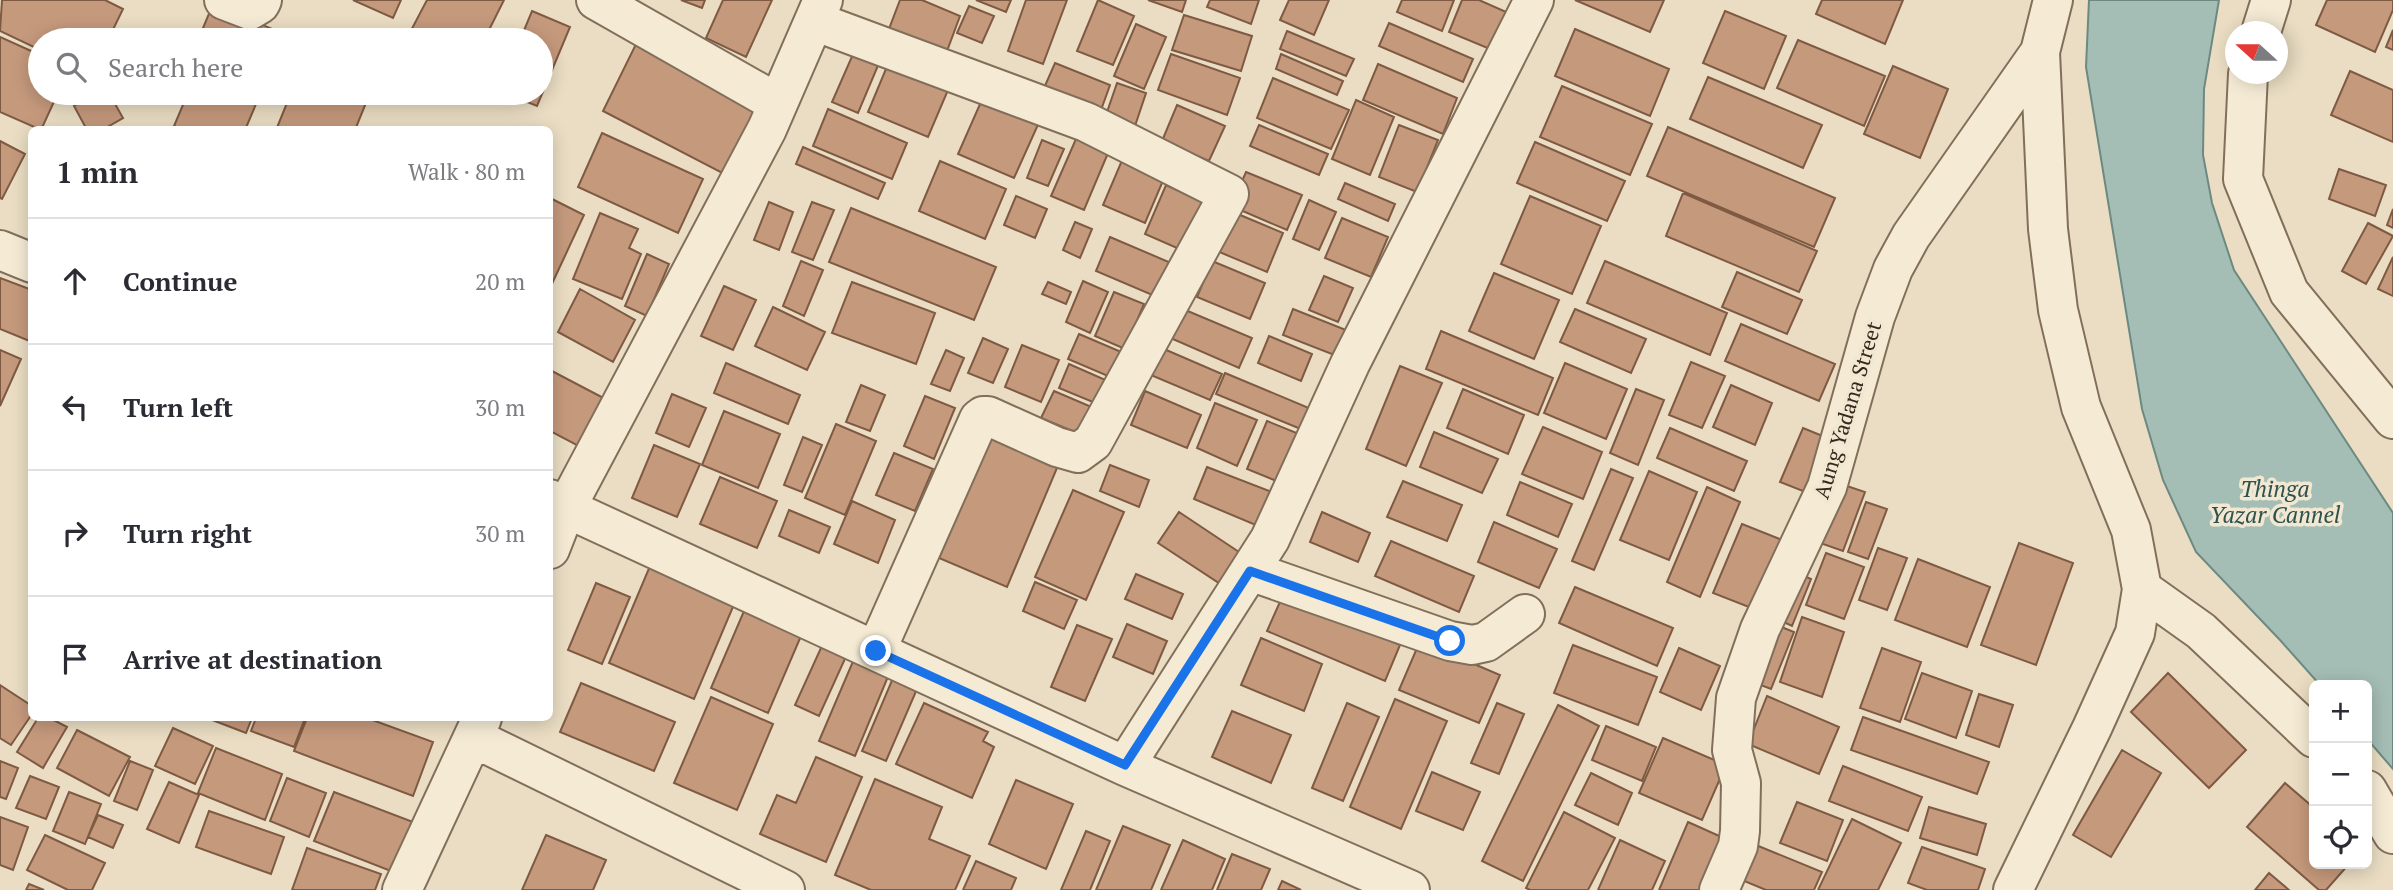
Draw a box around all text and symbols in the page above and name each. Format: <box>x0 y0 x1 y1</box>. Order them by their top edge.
north arrow <box>2225 21 2288 84</box>
search box <box>28 28 553 105</box>
icon: search <box>52 48 90 86</box>
text: Search here <box>108 50 243 84</box>
text: 1 min <box>56 152 138 192</box>
text: Walk · 80 m <box>408 156 525 187</box>
icon: ahead <box>56 262 94 300</box>
text: Continue <box>123 264 237 298</box>
text: 20 m <box>475 266 525 297</box>
street label: Aung Yadana Street <box>1807 318 1887 502</box>
icon: left <box>56 388 94 426</box>
text: Turn left <box>123 390 233 424</box>
text: 30 m <box>475 392 525 423</box>
water label: Thinga Yazar Cannel <box>2210 473 2341 530</box>
icon: right <box>56 514 94 552</box>
text: Turn right <box>123 516 252 550</box>
text: 30 m <box>475 518 525 549</box>
route start <box>1434 625 1465 656</box>
route end <box>860 635 891 666</box>
icon: arrive <box>56 640 94 678</box>
text: Arrive at destination <box>123 642 382 676</box>
map controls <box>2309 680 2372 869</box>
button: + <box>2309 680 2372 743</box>
button: − <box>2309 743 2372 806</box>
button: locate <box>2309 806 2372 869</box>

